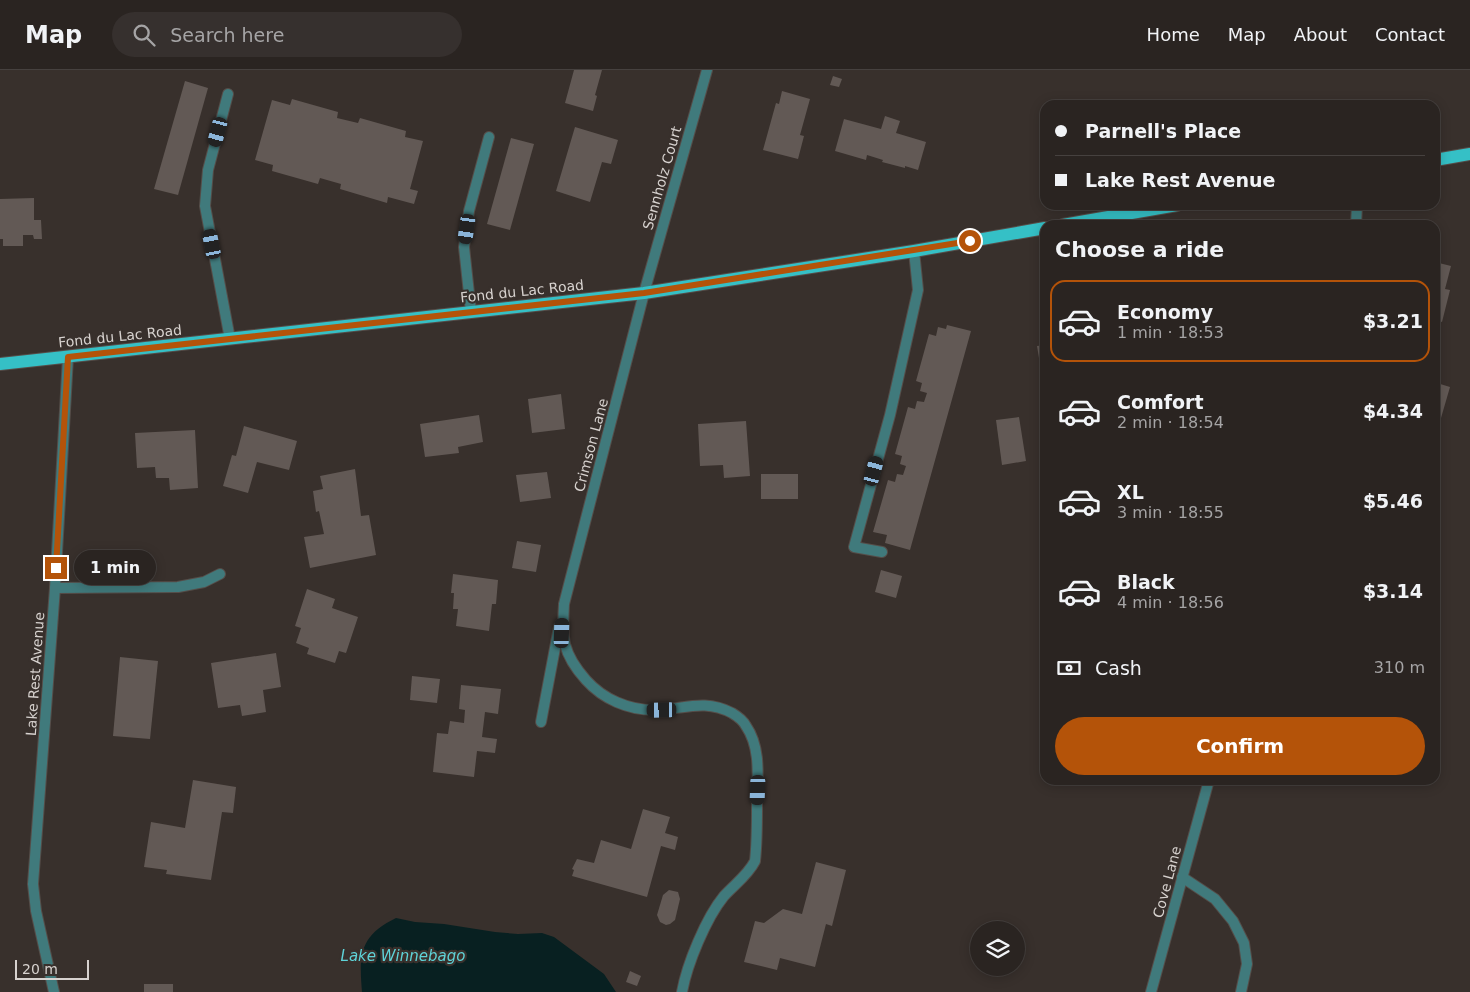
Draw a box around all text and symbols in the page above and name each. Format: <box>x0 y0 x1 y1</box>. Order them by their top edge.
search box <box>112 12 462 57</box>
text: Map <box>25 21 82 49</box>
icon: search <box>130 21 158 49</box>
text: Search here <box>170 24 284 46</box>
text: Home <box>1147 24 1200 45</box>
text: Map <box>1228 24 1266 45</box>
text: About <box>1294 24 1347 45</box>
text: Contact <box>1375 24 1445 45</box>
car <box>206 116 229 148</box>
text: Parnell's Place <box>1085 120 1241 142</box>
street label: Sennholz Court <box>640 124 685 232</box>
text: Lake Rest Avenue <box>1085 169 1275 191</box>
car <box>457 213 476 245</box>
car <box>201 228 222 260</box>
route start <box>959 230 981 252</box>
text: Choose a ride <box>1055 237 1224 262</box>
street label: Fond du Lac Road <box>459 277 585 305</box>
icon: car <box>1057 299 1102 344</box>
text: Economy <box>1117 301 1213 323</box>
text: $3.21 <box>1363 310 1423 332</box>
street label: Fond du Lac Road <box>57 322 183 350</box>
text: 1 min · 18:53 <box>1117 323 1224 342</box>
icon: car <box>1057 389 1102 434</box>
text: Comfort <box>1117 391 1204 413</box>
street label: Crimson Lane <box>571 397 611 493</box>
text: $4.34 <box>1363 400 1423 422</box>
text: 2 min · 18:54 <box>1117 413 1224 432</box>
car <box>862 455 885 487</box>
icon: car <box>1057 479 1102 524</box>
text: XL <box>1117 481 1144 503</box>
text: $5.46 <box>1363 490 1423 512</box>
text: 3 min · 18:55 <box>1117 503 1224 522</box>
callout: 1 min <box>74 550 156 586</box>
route end <box>45 557 67 579</box>
text: 1 min <box>90 558 140 577</box>
icon: car <box>1057 569 1102 614</box>
text: Black <box>1117 571 1175 593</box>
text: $3.14 <box>1363 580 1423 602</box>
text: 4 min · 18:56 <box>1117 593 1224 612</box>
street label: Lake Rest Avenue <box>23 612 47 736</box>
car <box>553 618 570 648</box>
icon: cash <box>1055 654 1083 682</box>
text: Cash <box>1095 657 1142 679</box>
text: 310 m <box>1374 658 1425 677</box>
car <box>646 702 677 718</box>
button: Confirm <box>1055 717 1425 775</box>
car <box>749 775 766 805</box>
street label: Cove Lane <box>1150 844 1184 920</box>
map controls <box>970 921 1025 976</box>
button: layers <box>970 921 1025 976</box>
water label: Lake Winnebago <box>341 947 465 965</box>
scale bar <box>15 957 89 980</box>
text: 20 m <box>22 961 58 977</box>

